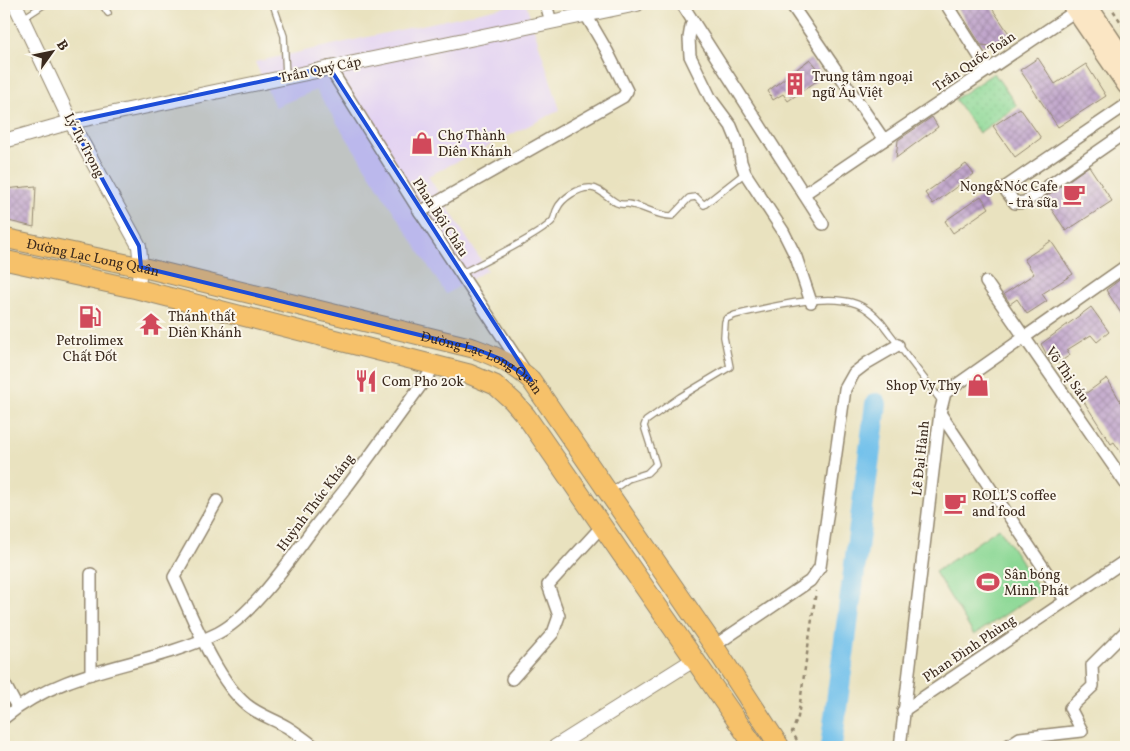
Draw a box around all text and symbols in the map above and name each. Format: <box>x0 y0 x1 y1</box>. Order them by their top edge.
north arrow <box>28 28 78 78</box>
street label: Trần Quốc Toản <box>930 28 1020 97</box>
text: B <box>51 37 72 55</box>
street label: Trần Quý Cáp <box>278 53 363 88</box>
place label: Trung tâm ngoại ngữ Âu Việt <box>812 68 913 103</box>
building icon: Trung tâm ngoại ngữ Âu Việt <box>782 71 808 97</box>
street label: Lý Tự Trọng <box>59 110 109 181</box>
place label: Chợ Thành Diên Khánh <box>438 127 512 162</box>
shop icon: Chợ Thành Diên Khánh <box>409 130 435 156</box>
street label: Phan Bội Châu <box>407 175 472 261</box>
place label: Nọng&Nóc Cafe - trà sữa <box>960 178 1058 213</box>
cafe icon: Nọng&Nóc Cafe - trà sữa <box>1061 181 1087 207</box>
street label: Đường Lạc Long Quân <box>24 235 161 282</box>
fuel station icon: Petrolimex Chất Đốt <box>77 304 103 330</box>
place label: Thánh thất Diên Khánh <box>168 308 242 343</box>
temple icon: Thánh thất Diên Khánh <box>138 311 164 337</box>
street label: Đường Lạc Long Quân <box>418 328 546 399</box>
place label: Petrolimex Chất Đốt <box>56 332 124 367</box>
street label: Võ Thị Sáu <box>1041 343 1093 407</box>
restaurant icon: Com Pho 20k <box>353 368 379 394</box>
shop icon: Shop Vy Thy <box>965 372 991 398</box>
place label: Com Pho 20k <box>382 373 464 392</box>
place label: Shop Vy Thy <box>886 377 961 396</box>
street label: Lê Đại Hành <box>908 420 935 497</box>
street label: Huỳnh Thúc Kháng <box>273 450 359 556</box>
place label: ROLL’S coffee and food <box>972 487 1057 522</box>
cafe icon: ROLL’S coffee and food <box>942 490 968 516</box>
place label: Sân bóng Minh Phát <box>1004 566 1069 601</box>
sports icon: Sân bóng Minh Phát <box>975 569 1001 595</box>
street label: Phan Đình Phùng <box>920 611 1020 687</box>

